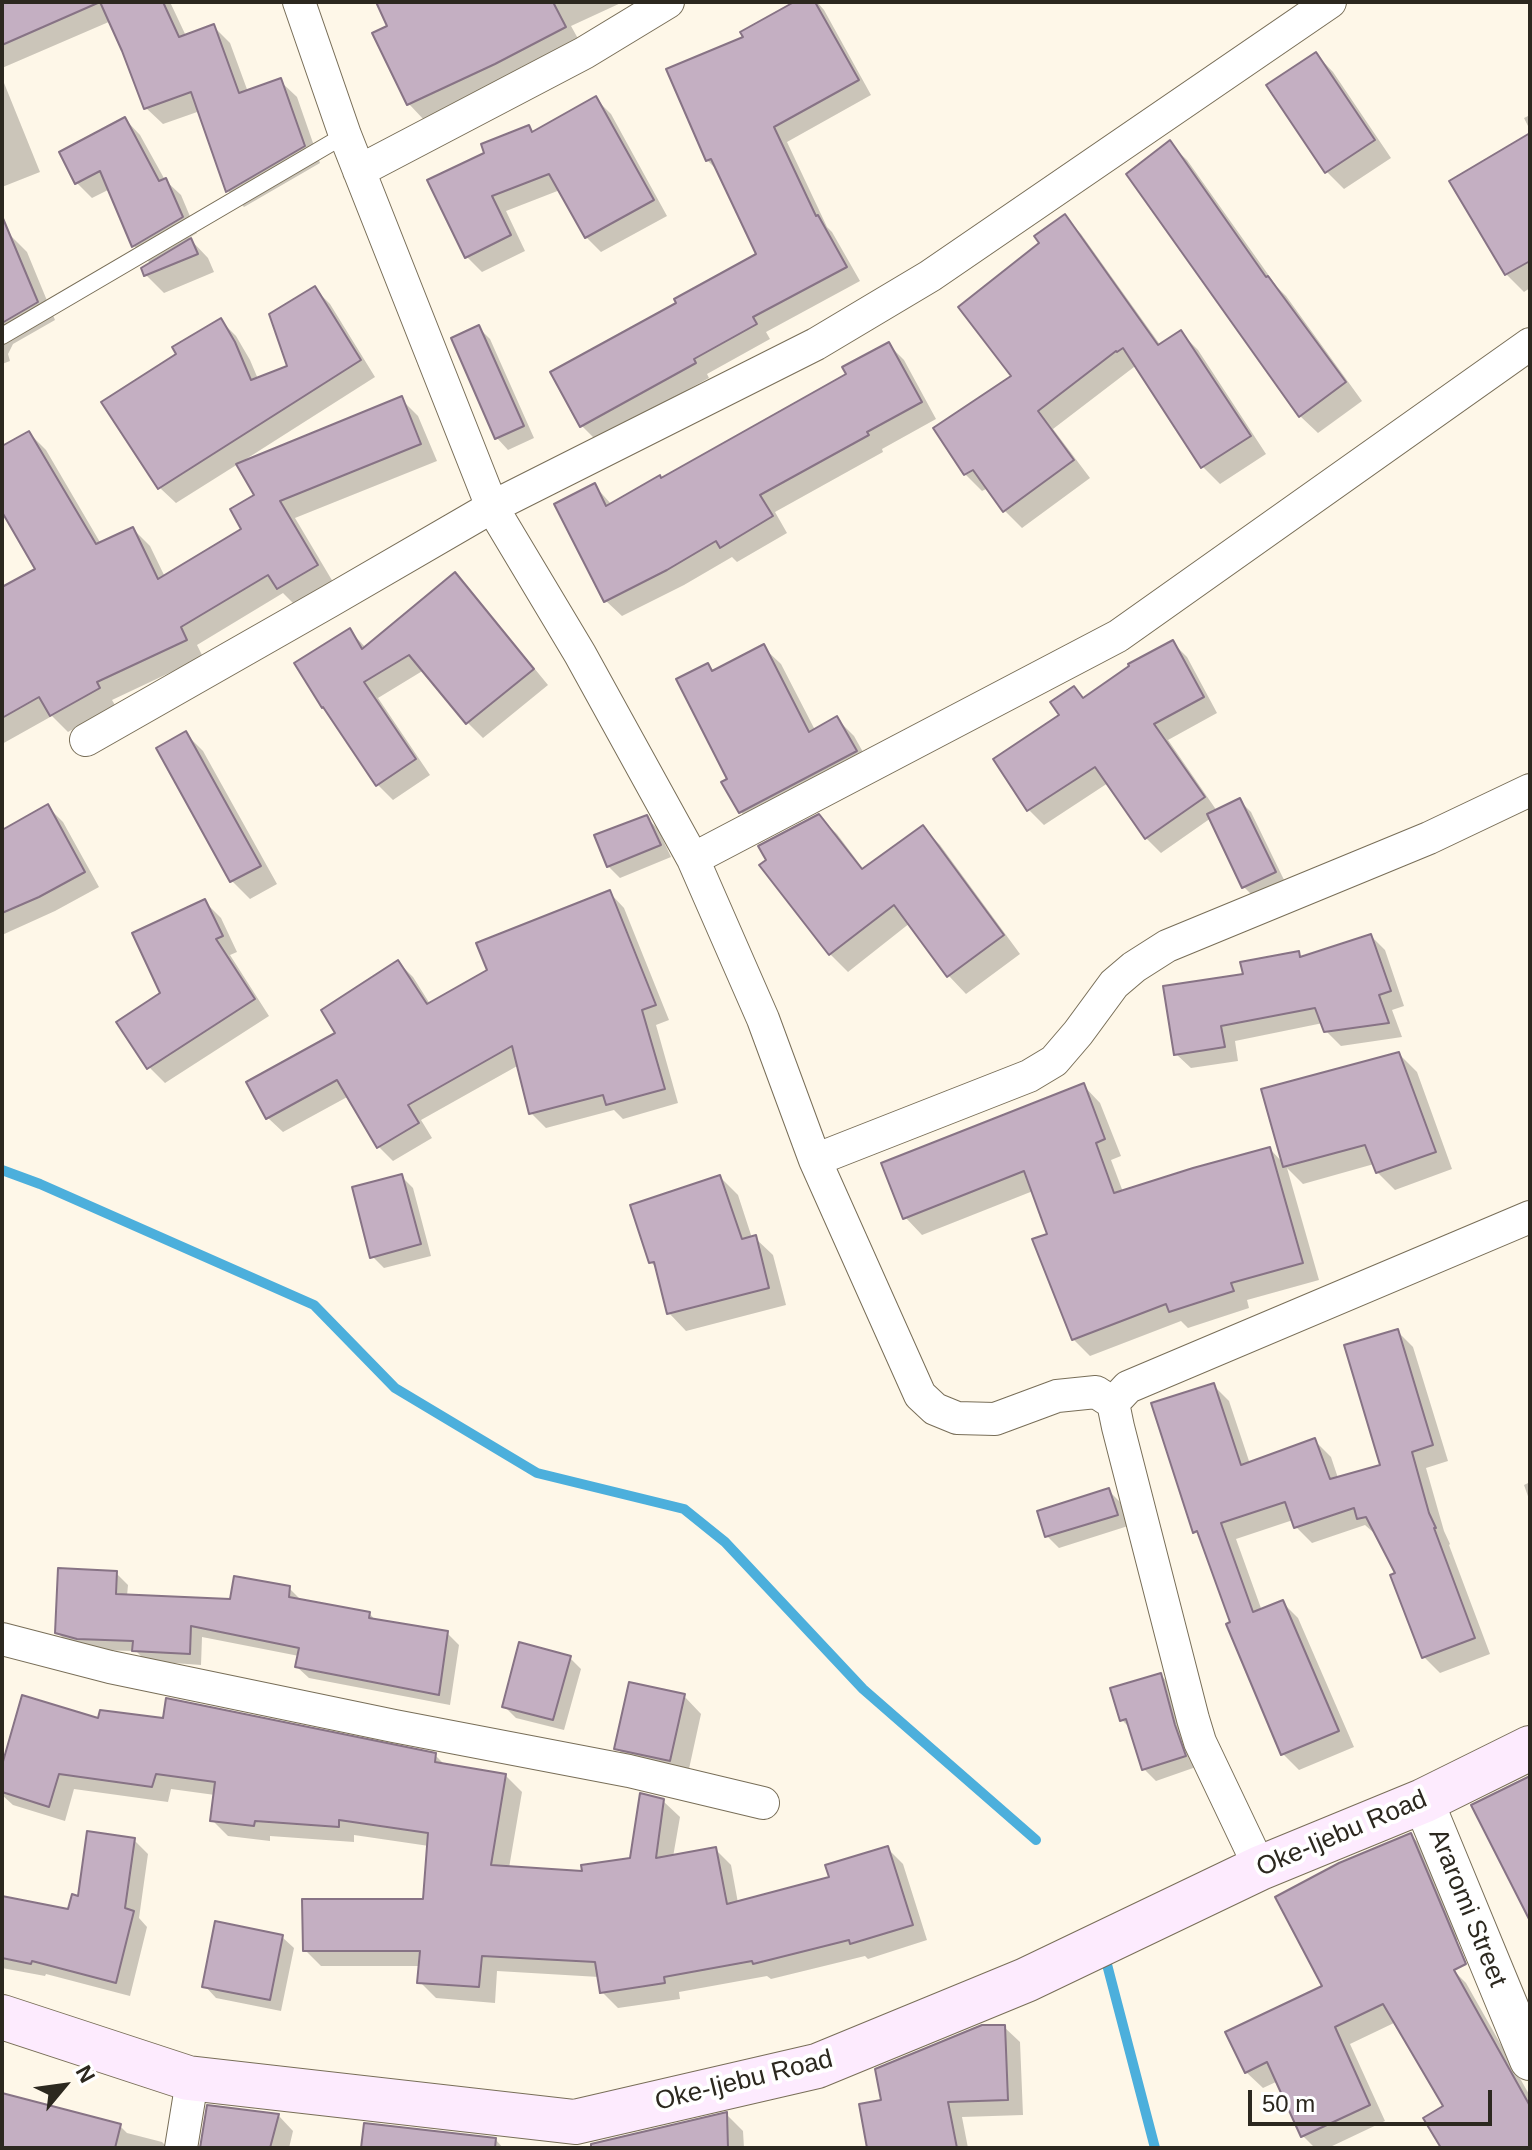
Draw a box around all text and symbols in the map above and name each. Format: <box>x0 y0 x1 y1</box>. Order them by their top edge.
street label: Oke-Ijebu Road <box>1252 1784 1432 1884</box>
street label: Araromi Street <box>1421 1824 1513 1992</box>
street label: Oke-Ijebu Road <box>652 2044 836 2118</box>
north arrow <box>24 2046 104 2126</box>
text: N <box>71 2061 100 2087</box>
scale bar <box>1252 2074 1496 2124</box>
text: 50 m <box>1262 2090 1315 2117</box>

